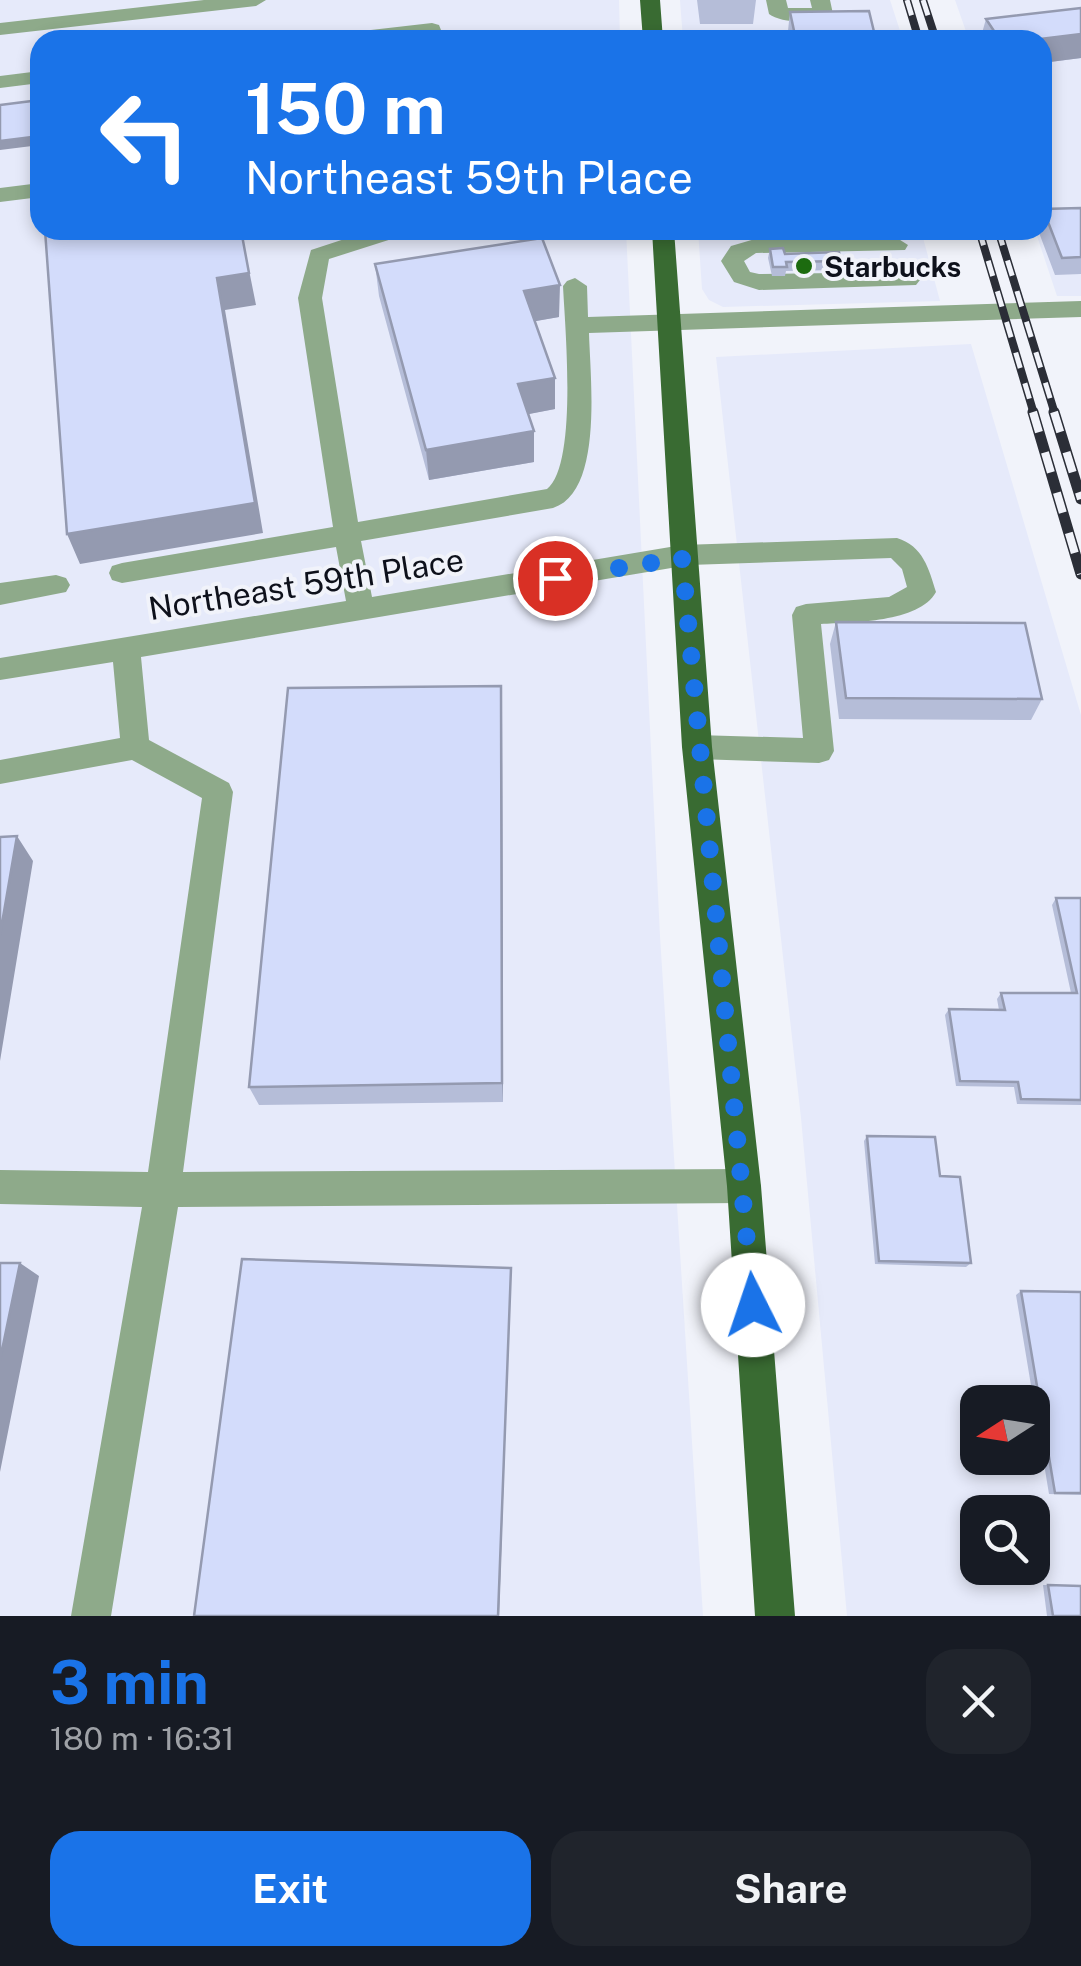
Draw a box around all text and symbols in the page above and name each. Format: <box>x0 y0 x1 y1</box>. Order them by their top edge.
text: 150 m <box>245 67 446 150</box>
icon: left <box>80 70 210 200</box>
text: Northeast 59th Place <box>245 151 693 204</box>
place label: Starbucks <box>824 250 961 283</box>
marker: Starbucks <box>793 255 815 277</box>
pin <box>513 536 598 621</box>
street label: Northeast 59th Place <box>146 541 466 627</box>
icon: arrive <box>528 551 583 606</box>
position arrow <box>701 1253 805 1357</box>
north arrow <box>960 1385 1050 1475</box>
map controls <box>960 1385 1050 1585</box>
button: search <box>960 1495 1050 1585</box>
text: 3 min <box>50 1647 209 1718</box>
button: close <box>926 1649 1031 1754</box>
text: 180 m · 16:31 <box>50 1720 235 1757</box>
button: Exit <box>50 1831 531 1946</box>
button: Share <box>551 1831 1031 1946</box>

